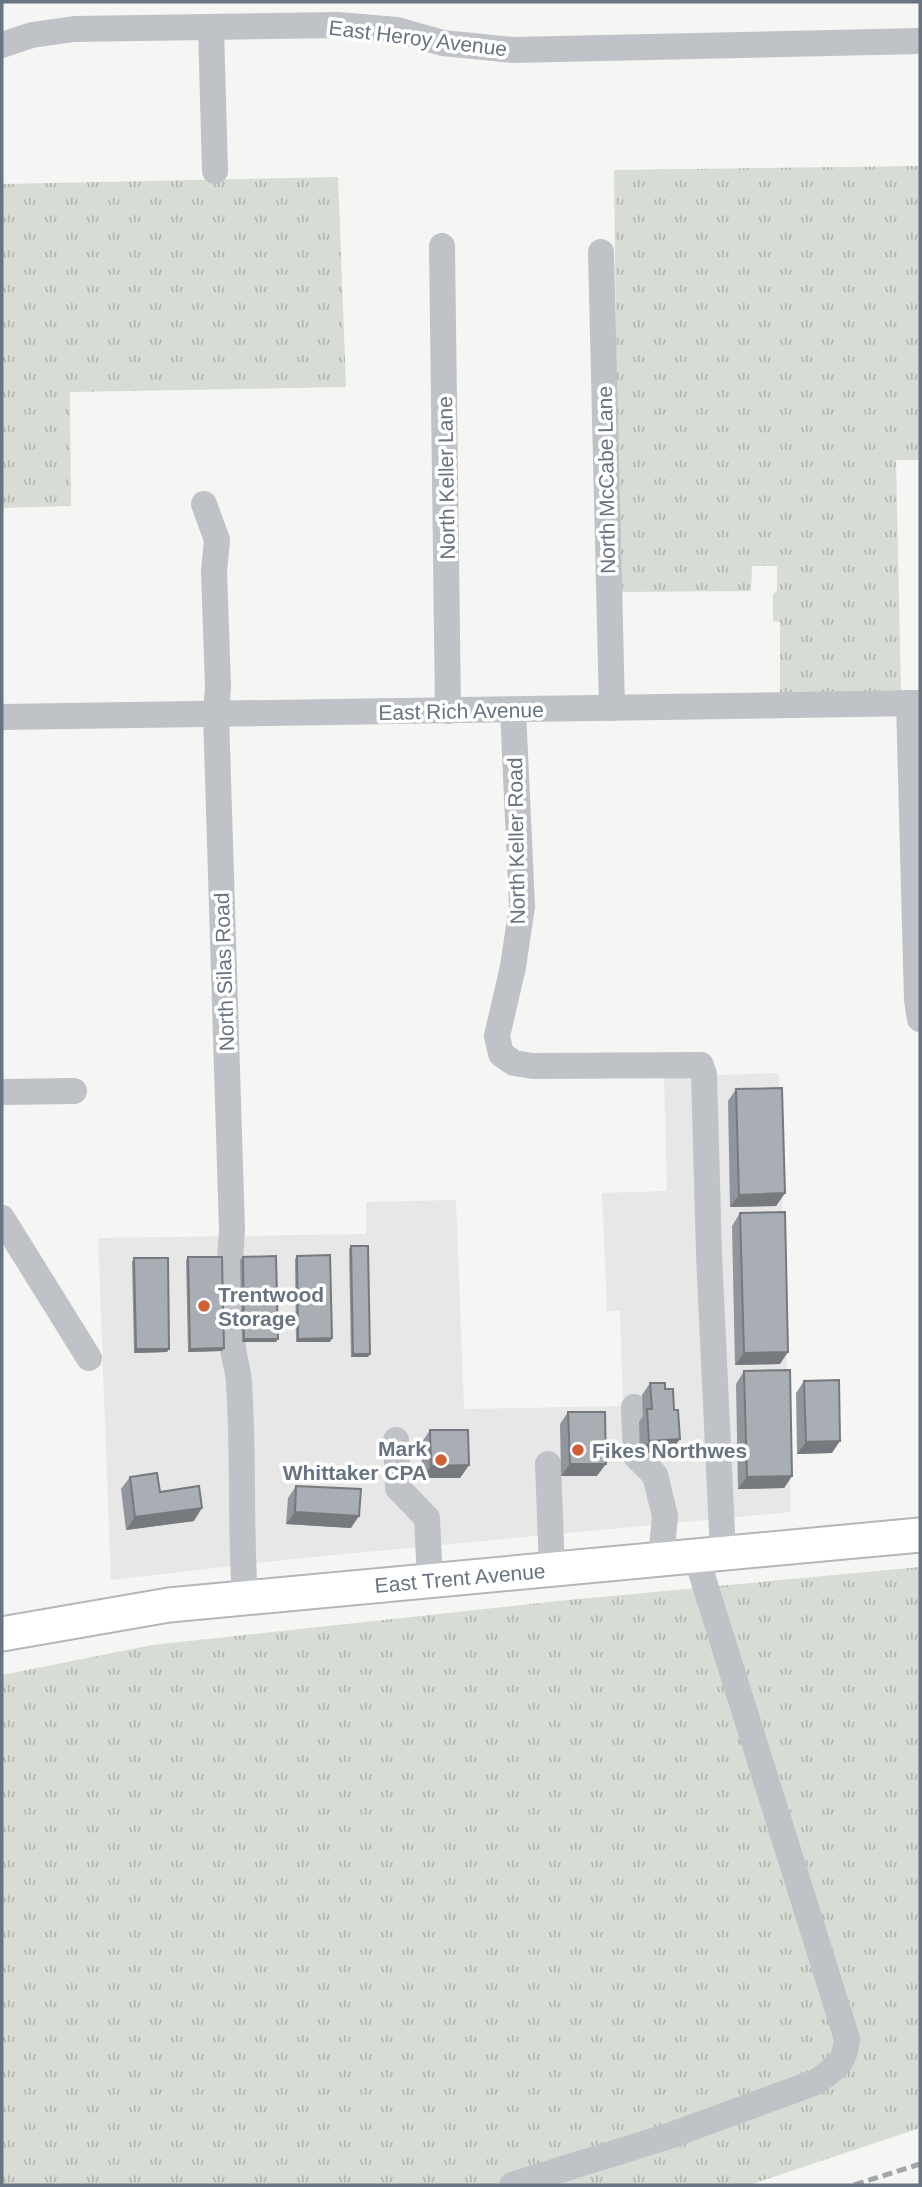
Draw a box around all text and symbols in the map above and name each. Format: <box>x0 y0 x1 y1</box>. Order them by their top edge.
street label: East Heroy Avenue <box>328 16 508 60</box>
street label: North McCabe Lane <box>593 386 619 574</box>
street label: North Keller Lane <box>433 396 459 560</box>
street label: East Rich Avenue <box>378 698 544 724</box>
street label: North Keller Road <box>503 757 529 925</box>
street label: North Silas Road <box>210 892 238 1052</box>
place label: Trentwood Storage <box>218 1283 324 1330</box>
marker: Trentwood Storage <box>196 1298 212 1314</box>
place label: Mark Whittaker CPA <box>283 1437 427 1484</box>
place label: Fikes Northwes <box>592 1439 747 1462</box>
marker: Fikes Northwes <box>570 1442 586 1458</box>
marker: Mark Whittaker CPA <box>433 1452 449 1468</box>
street label: East Trent Avenue <box>374 1559 546 1597</box>

